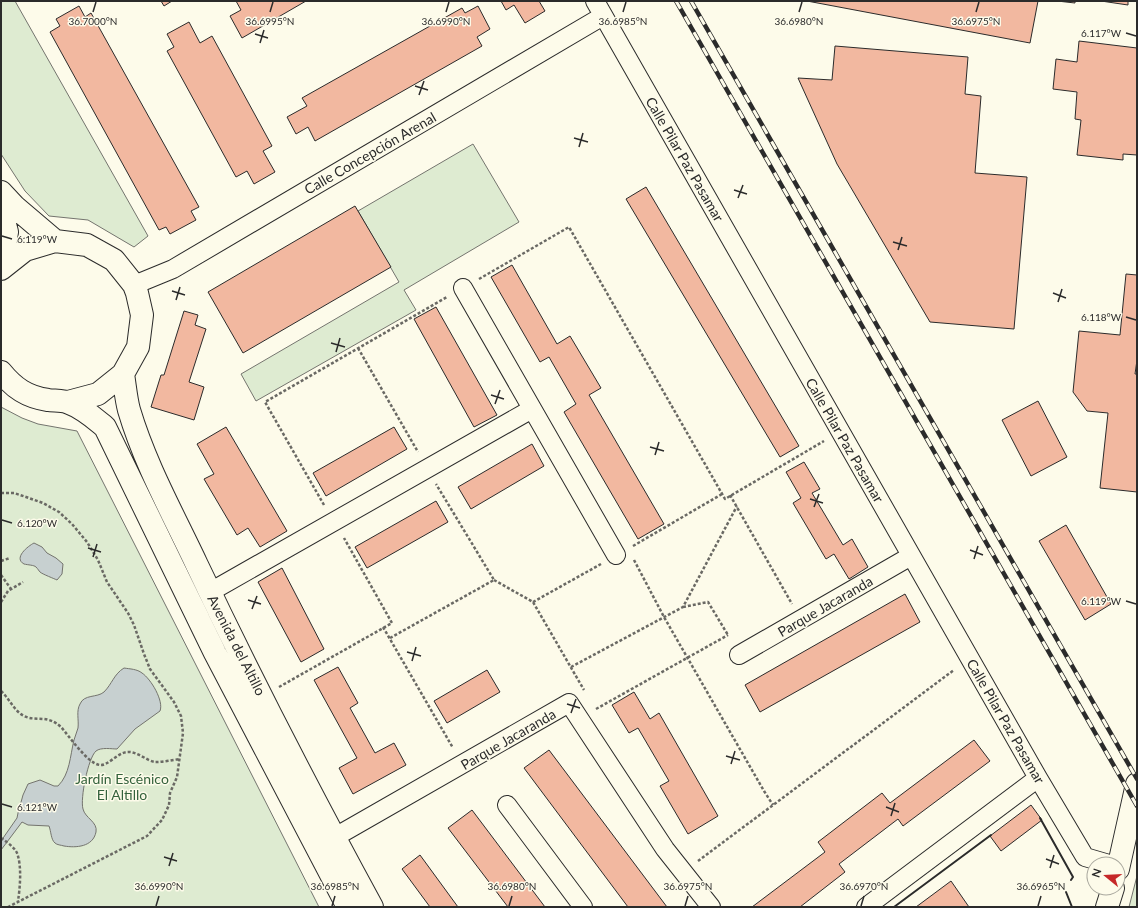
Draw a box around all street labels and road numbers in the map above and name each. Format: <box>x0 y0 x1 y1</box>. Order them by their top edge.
street label: Calle Pilar Paz Pasamar <box>642 94 728 224</box>
street label: Calle Concepción Arenal <box>301 108 439 198</box>
street label: Calle Pilar Paz Pasamar <box>802 375 888 505</box>
street label: Parque Jacaranda <box>774 572 876 640</box>
street label: Avenida del Altillo <box>204 592 270 698</box>
street label: Calle Pilar Paz Pasamar <box>963 656 1049 786</box>
street label: Parque Jacaranda <box>457 705 559 773</box>

